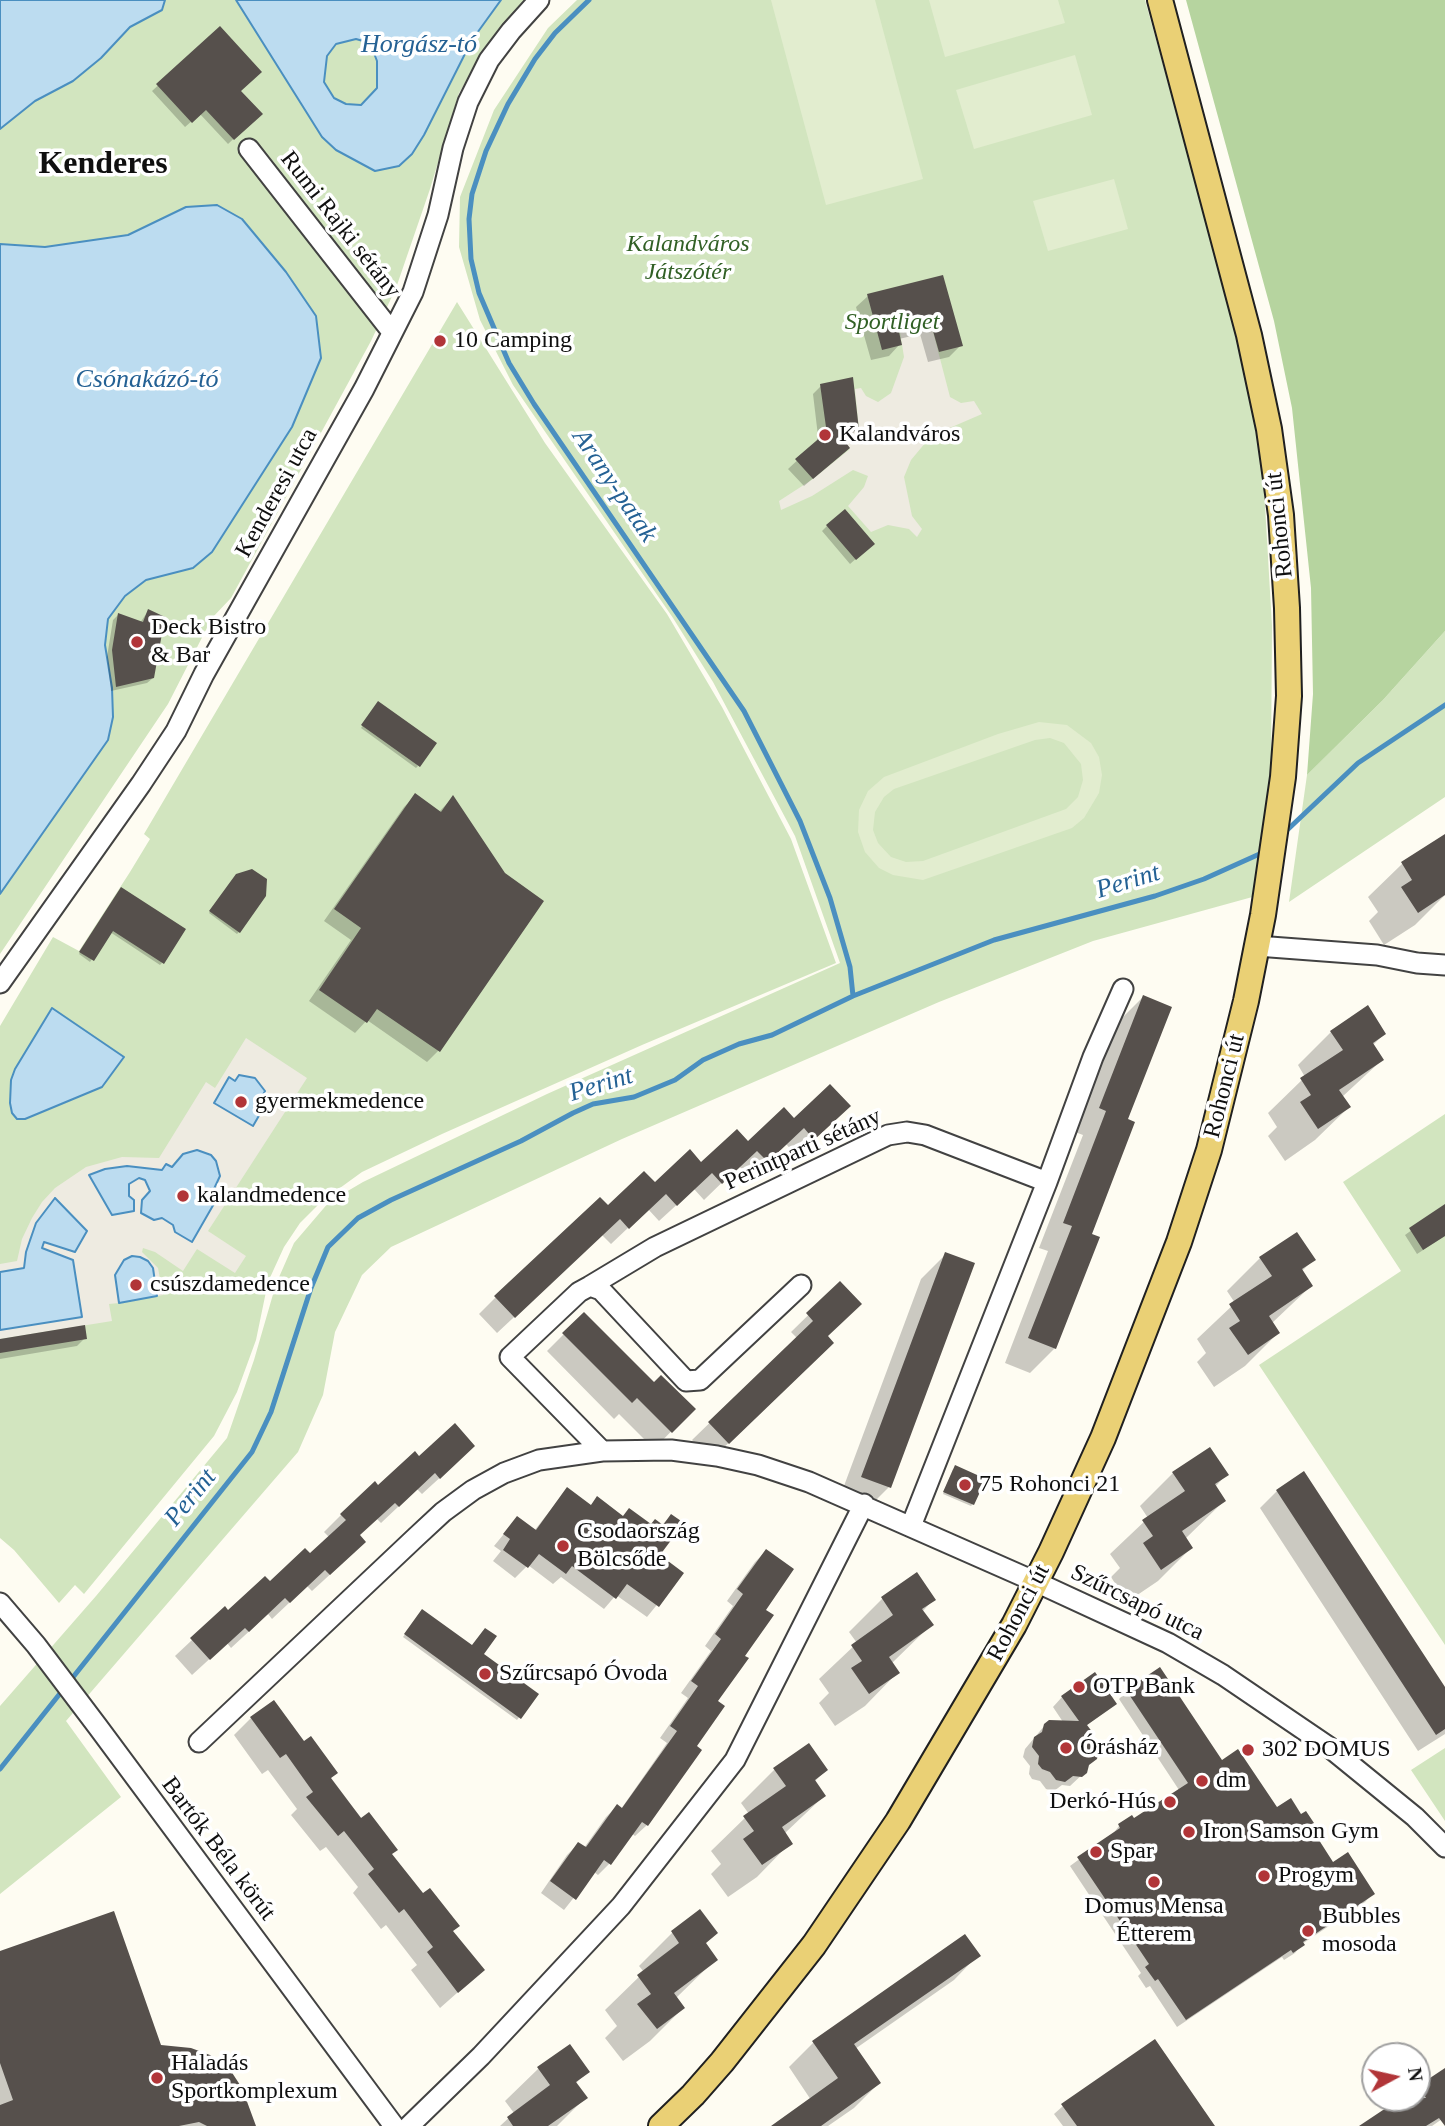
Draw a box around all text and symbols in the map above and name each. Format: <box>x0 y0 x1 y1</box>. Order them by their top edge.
water label: Horgász-tó <box>361 29 477 61</box>
district label: Kenderes <box>38 146 168 184</box>
street label: Rumi Rajki sétány <box>274 146 406 304</box>
park label: Kalandváros Játszótér <box>626 231 750 287</box>
park label: Sportliget <box>845 309 939 337</box>
place label: 10 Camping <box>454 327 572 355</box>
marker: 10 Camping <box>432 333 448 349</box>
water label: Csónakázó-tó <box>76 364 218 396</box>
place label: Kalandváros <box>839 421 960 449</box>
street label: Kenderesi utca <box>230 423 324 563</box>
water label: Arany-patak <box>565 423 663 549</box>
marker: Kalandváros <box>817 427 833 443</box>
street label: Rohonci út <box>1260 471 1300 579</box>
place label: Deck Bistro & Bar <box>151 614 266 670</box>
marker: Deck Bistro & Bar <box>129 634 145 650</box>
water label: Perint <box>1092 858 1164 906</box>
street label: Rohonci út <box>1198 1031 1252 1141</box>
water label: Perint <box>565 1061 637 1109</box>
place label: gyermekmedence <box>255 1088 424 1116</box>
marker: gyermekmedence <box>233 1094 249 1110</box>
street label: Perintparti sétány <box>720 1103 886 1197</box>
place label: kalandmedence <box>197 1182 346 1210</box>
marker: kalandmedence <box>175 1188 191 1204</box>
place label: csúszdamedence <box>150 1271 310 1299</box>
marker: csúszdamedence <box>128 1277 144 1293</box>
water label: Perint <box>158 1463 224 1533</box>
place label: 75 Rohonci 21 <box>979 1471 1120 1499</box>
marker: 75 Rohonci 21 <box>957 1477 973 1493</box>
place label: Csodaország Bölcsőde <box>577 1518 700 1574</box>
marker: Csodaország Bölcsőde <box>555 1538 571 1554</box>
street label: Szűrcsapó utca <box>1066 1558 1208 1648</box>
street label: Rohonci út <box>981 1559 1057 1667</box>
place label: Szűrcsapó Óvoda <box>499 1660 668 1688</box>
marker: Szűrcsapó Óvoda <box>477 1666 493 1682</box>
place label: OTP Bank <box>1093 1673 1195 1701</box>
marker: OTP Bank <box>1071 1679 1087 1695</box>
place label: Órásház <box>1080 1734 1159 1762</box>
place label: 302 DOMUS <box>1262 1736 1391 1764</box>
marker: Órásház <box>1058 1740 1074 1756</box>
marker: 302 DOMUS <box>1240 1742 1256 1758</box>
place label: dm <box>1216 1767 1247 1795</box>
street label: Bartók Béla körút <box>155 1772 281 1926</box>
marker: dm <box>1194 1773 1210 1789</box>
place label: Derkó-Hús <box>1049 1788 1156 1816</box>
marker: Derkó-Hús <box>1162 1794 1178 1810</box>
place label: Iron Samson Gym <box>1203 1818 1379 1846</box>
marker: Iron Samson Gym <box>1181 1824 1197 1840</box>
place label: Spar <box>1110 1838 1154 1866</box>
marker: Spar <box>1088 1844 1104 1860</box>
place label: Progym <box>1278 1862 1354 1890</box>
marker: Progym <box>1256 1868 1272 1884</box>
marker: Domus Mensa Étterem <box>1146 1874 1162 1890</box>
place label: Domus Mensa Étterem <box>1084 1893 1224 1949</box>
place label: Bubbles mosoda <box>1322 1903 1401 1959</box>
marker: Bubbles mosoda <box>1300 1923 1316 1939</box>
north arrow <box>1361 2042 1431 2112</box>
place label: Haladás Sportkomplexum <box>171 2050 338 2106</box>
text: N <box>1404 2066 1427 2083</box>
marker: Haladás Sportkomplexum <box>149 2070 165 2086</box>

